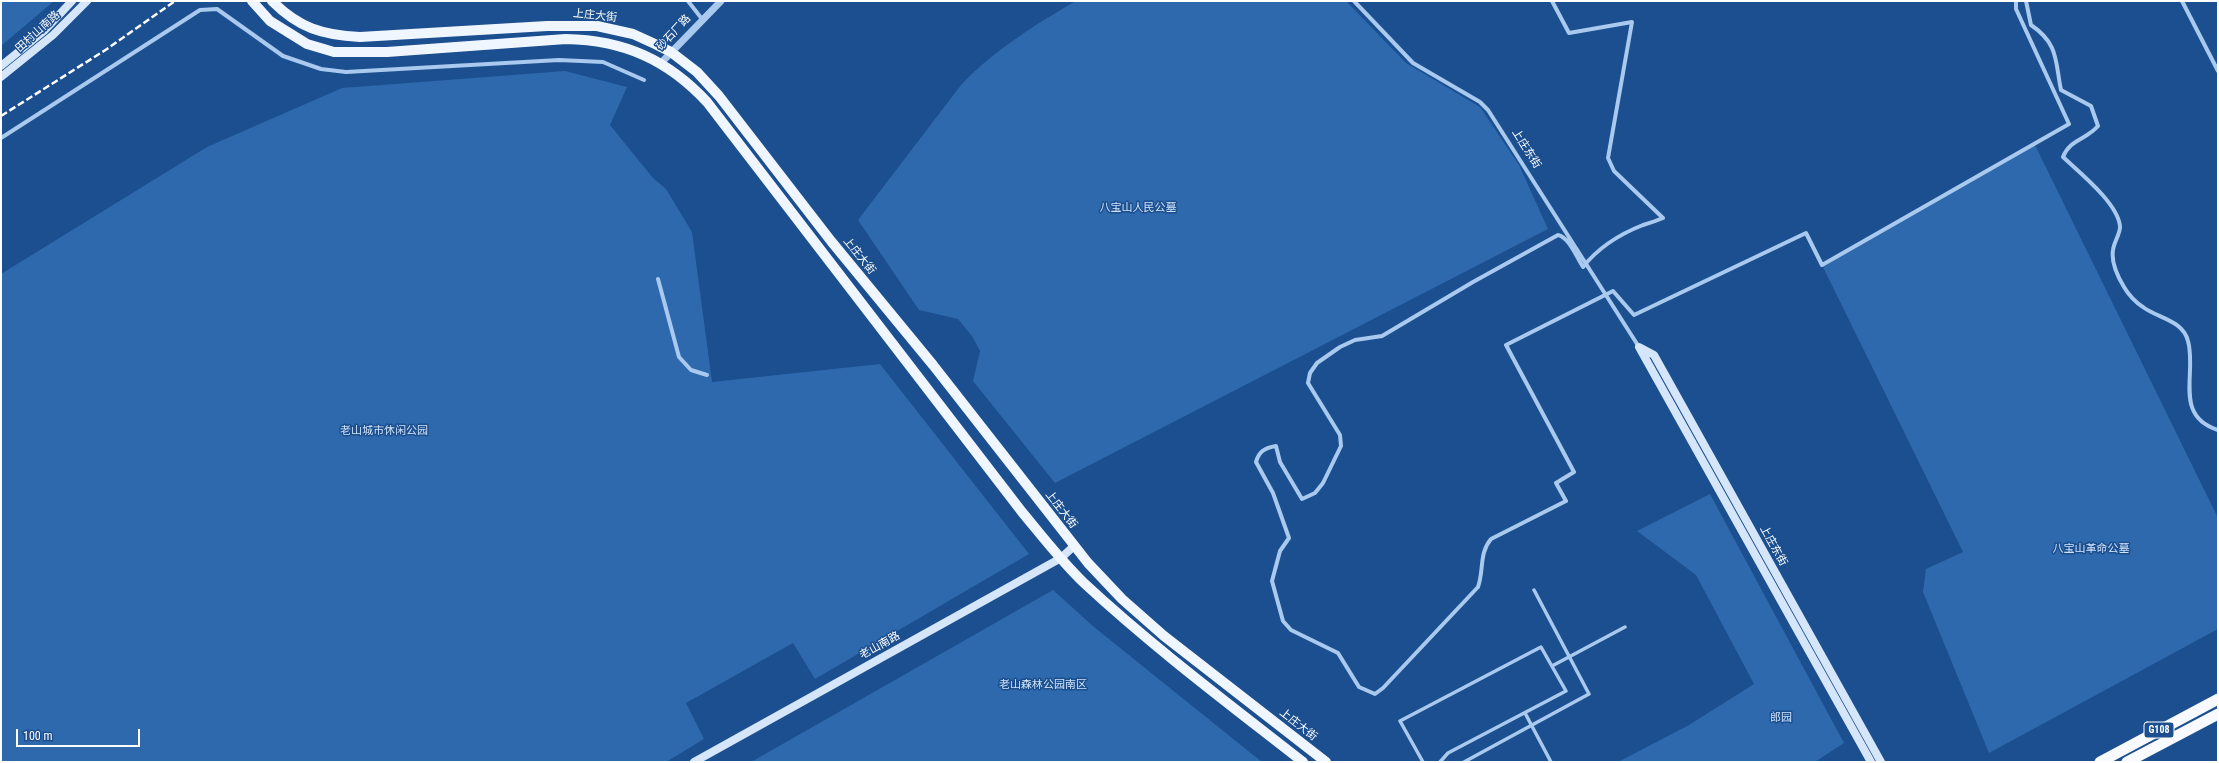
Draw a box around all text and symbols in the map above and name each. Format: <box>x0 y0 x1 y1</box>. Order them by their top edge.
street label: 上庄大街 <box>572 7 618 25</box>
street label: 田村山南路 <box>13 9 63 55</box>
street label: 砂石厂路 <box>654 12 694 54</box>
street label: 上庄东街 <box>1509 127 1543 171</box>
park label: 八宝山人民公墓 <box>1100 201 1176 215</box>
street label: 上庄大街 <box>840 235 878 277</box>
park label: 老山城市休闲公园 <box>340 424 428 438</box>
street label: 上庄大街 <box>1042 489 1080 531</box>
street label: 上庄东街 <box>1757 524 1789 568</box>
park label: 八宝山革命公墓 <box>2053 542 2129 556</box>
street label: 老山南路 <box>858 630 902 662</box>
park label: 老山森林公园南区 <box>999 678 1087 692</box>
street label: 上庄大街 <box>1277 706 1319 744</box>
park label: 郎园 <box>1770 711 1792 725</box>
scale bar <box>18 721 142 747</box>
road number: G108 <box>2144 722 2174 738</box>
text: 100 m <box>23 729 53 743</box>

